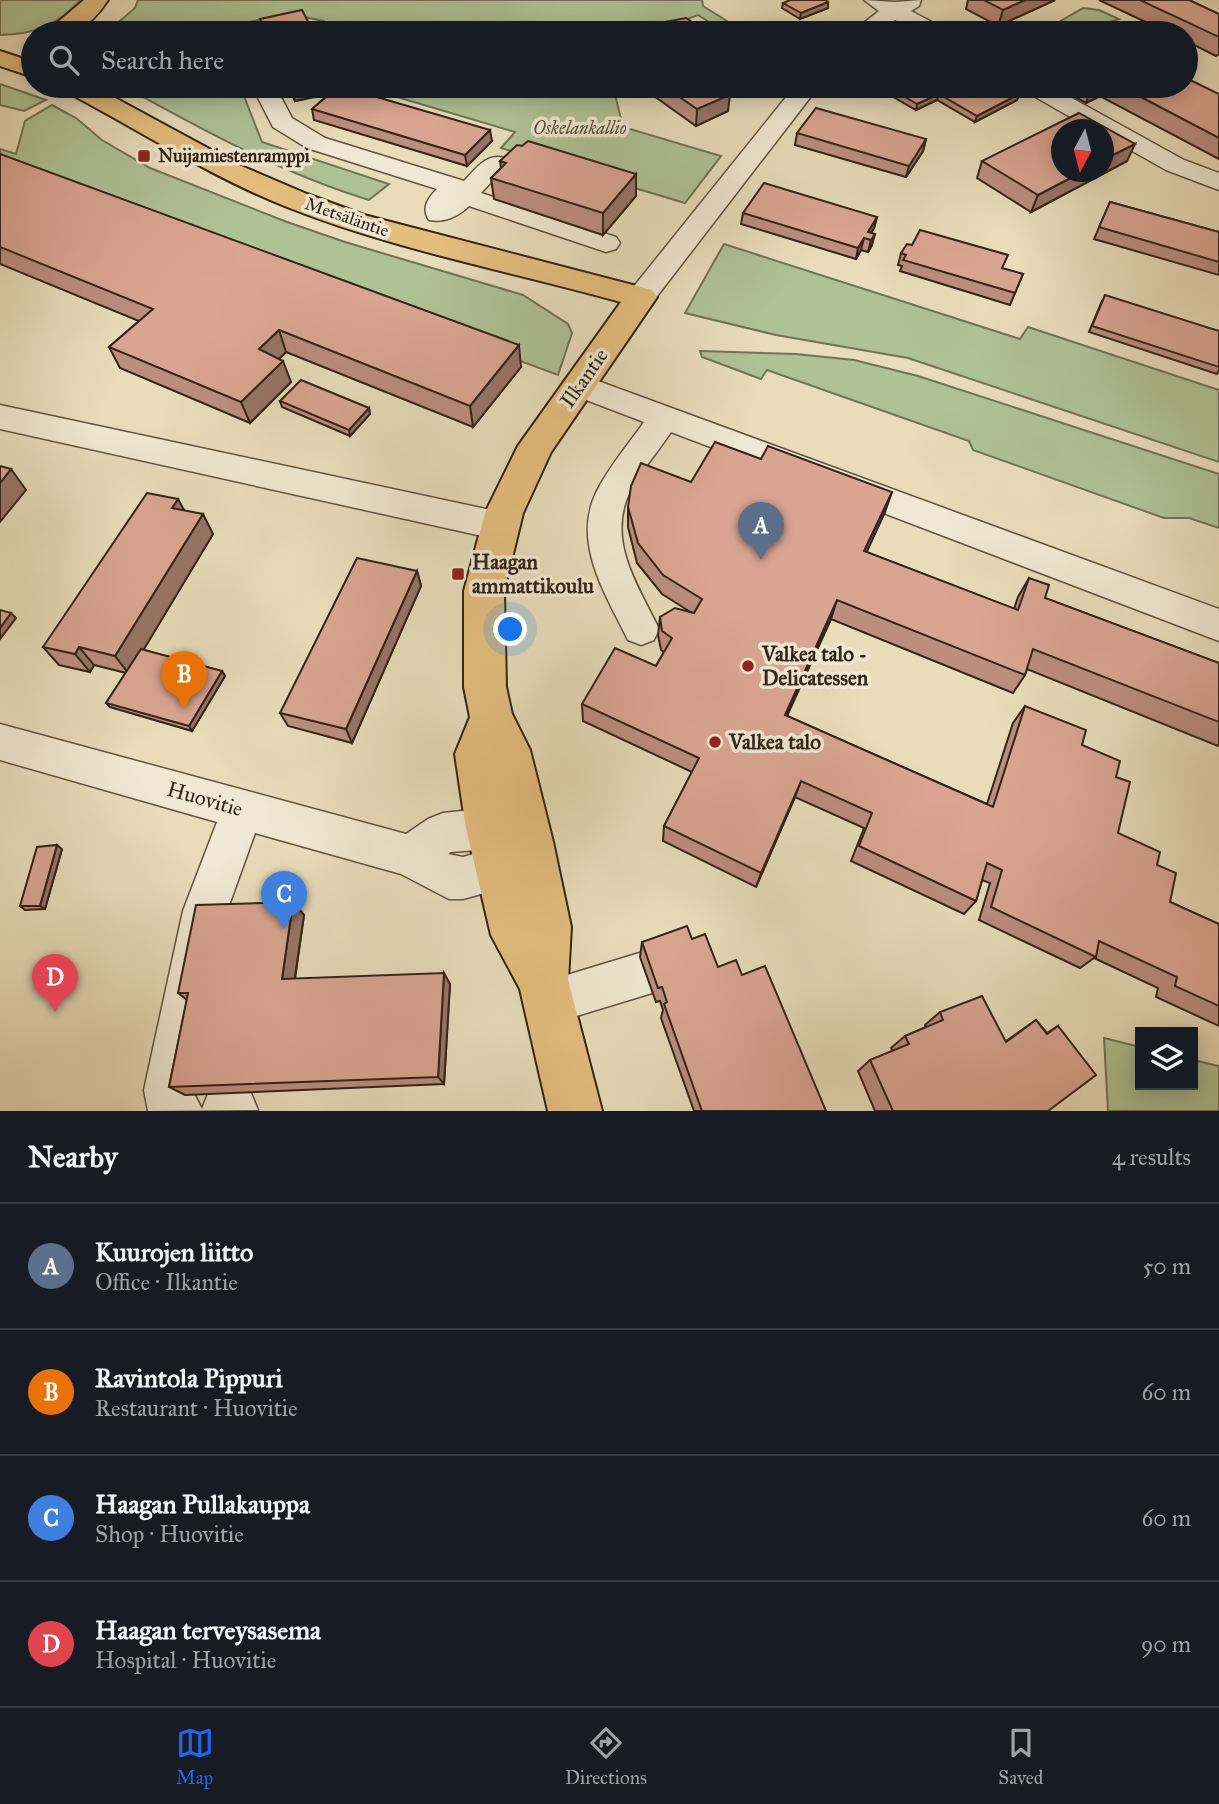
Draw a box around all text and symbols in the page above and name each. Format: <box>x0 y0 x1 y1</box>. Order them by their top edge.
search box <box>21 21 1198 98</box>
icon: search <box>45 41 83 79</box>
text: Search here <box>101 44 224 76</box>
park label: Oskelankallio <box>533 117 627 139</box>
north arrow <box>1051 119 1114 182</box>
place label: Nuijamiestenramppi <box>158 145 311 168</box>
marker: Nuijamiestenramppi <box>136 148 152 164</box>
street label: Metsäläntie <box>302 192 392 242</box>
street label: Ilkantie <box>554 343 614 413</box>
pin: A <box>738 502 784 560</box>
place label: Haagan ammattikoulu <box>472 549 595 599</box>
marker: Haagan ammattikoulu <box>450 566 466 582</box>
your location <box>493 612 527 646</box>
place label: Valkea talo - Delicatessen <box>761 641 869 691</box>
pin: B <box>161 651 207 709</box>
marker: Valkea talo - Delicatessen <box>740 658 756 674</box>
place label: Valkea talo <box>728 729 821 755</box>
marker: Valkea talo <box>707 734 723 750</box>
street label: Huovitie <box>164 776 246 822</box>
pin: C <box>261 871 307 929</box>
pin: D <box>32 954 78 1012</box>
map controls <box>1135 1027 1198 1090</box>
button: layers <box>1135 1027 1198 1090</box>
text: Nearby <box>28 1139 118 1175</box>
text: 4 results <box>1112 1143 1191 1171</box>
text: Kuurojen liitto <box>95 1236 253 1268</box>
text: A <box>43 1252 59 1280</box>
text: 50 m <box>1143 1252 1191 1280</box>
text: Office · Ilkantie <box>95 1268 238 1296</box>
text: Ravintola Pippuri <box>95 1362 283 1394</box>
text: B <box>43 1378 59 1406</box>
text: 60 m <box>1142 1378 1191 1406</box>
text: Restaurant · Huovitie <box>95 1394 298 1422</box>
text: Haagan Pullakauppa <box>95 1488 310 1520</box>
text: C <box>43 1504 59 1532</box>
text: 60 m <box>1142 1504 1191 1532</box>
text: Shop · Huovitie <box>95 1520 244 1548</box>
text: Haagan terveysasema <box>95 1614 321 1646</box>
text: D <box>42 1630 60 1658</box>
text: 90 m <box>1141 1630 1191 1658</box>
text: Hospital · Huovitie <box>95 1646 276 1674</box>
tab: Map <box>176 1724 214 1789</box>
tab: Directions <box>565 1724 647 1789</box>
tab: Saved <box>998 1724 1043 1789</box>

